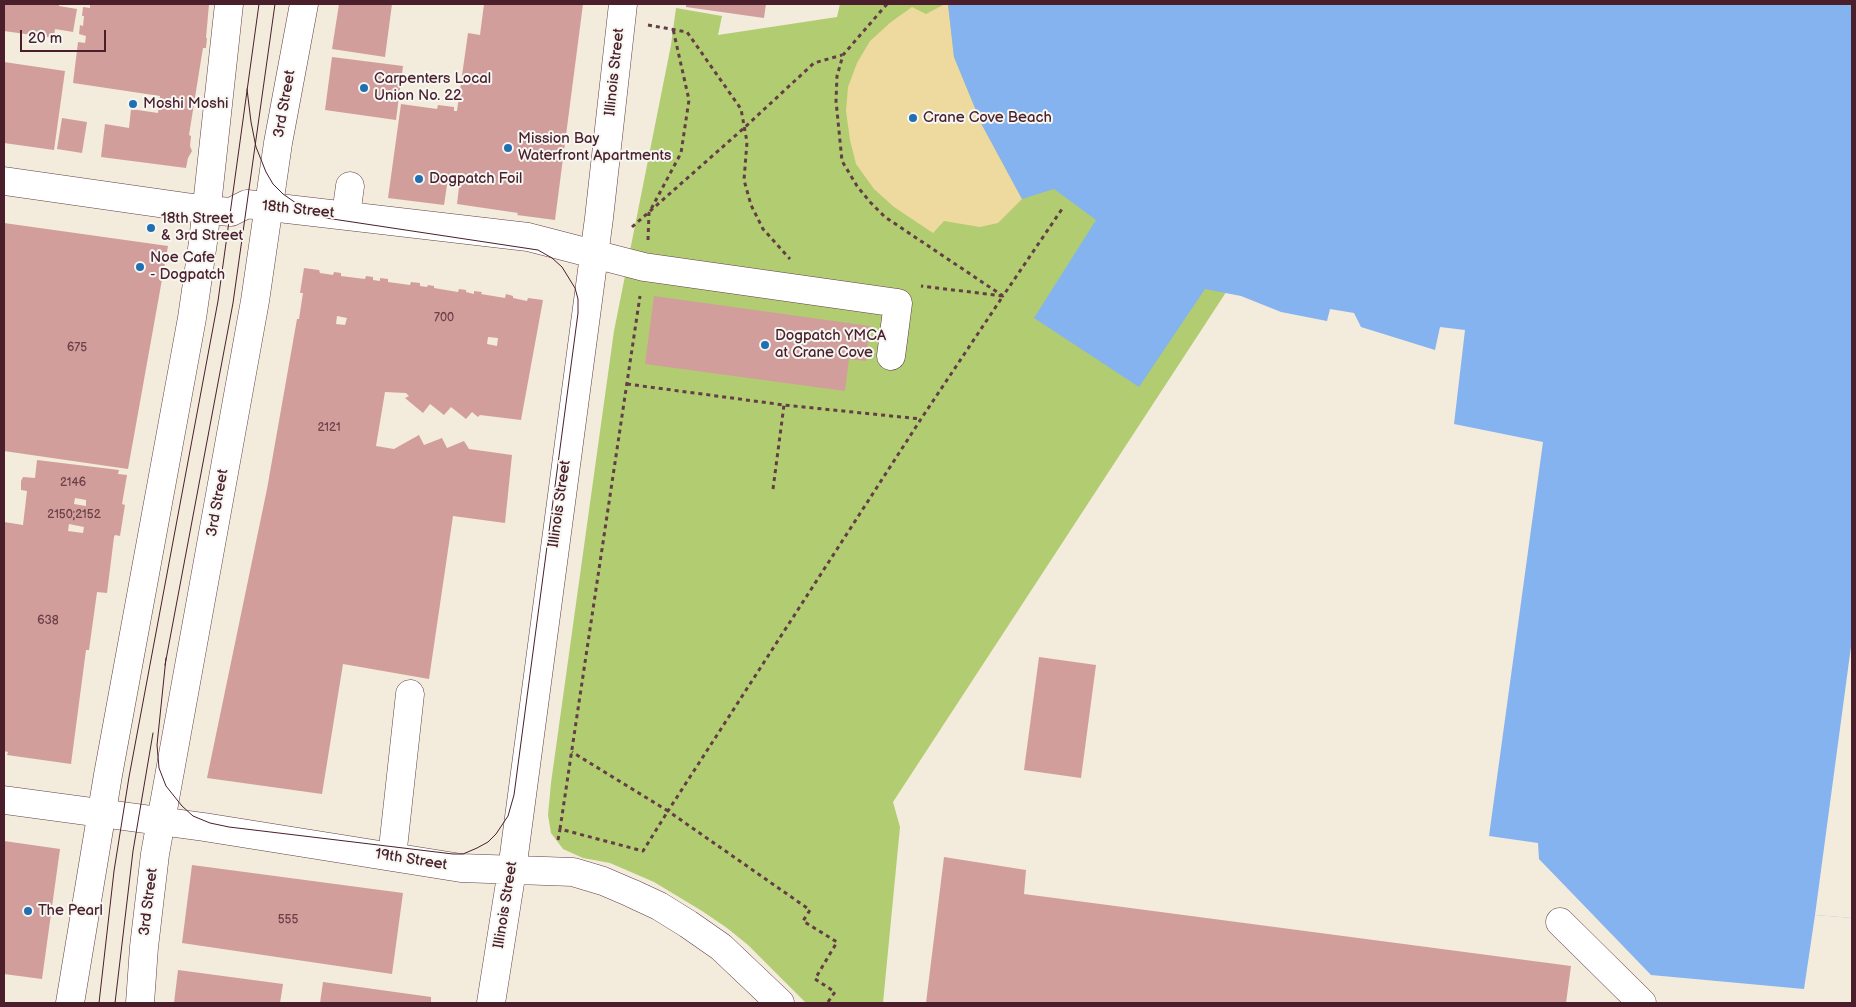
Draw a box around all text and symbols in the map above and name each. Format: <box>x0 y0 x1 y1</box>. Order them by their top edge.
scale bar <box>22 20 109 52</box>
street label: Illinois Street <box>601 27 629 117</box>
text: 20 m <box>28 29 62 48</box>
street label: 3rd Street <box>270 69 300 139</box>
place label: Carpenters Local Union No. 22 <box>374 70 491 105</box>
marker: Carpenters Local Union No. 22 <box>358 82 370 94</box>
place label: Moshi Moshi <box>143 95 228 113</box>
marker: Moshi Moshi <box>127 98 139 110</box>
place label: Crane Cove Beach <box>923 109 1052 127</box>
marker: Crane Cove Beach <box>907 112 919 124</box>
place label: Mission Bay Waterfront Apartments <box>518 130 671 165</box>
marker: Mission Bay Waterfront Apartments <box>502 142 514 154</box>
place label: Dogpatch Foil <box>429 170 522 188</box>
marker: Dogpatch Foil <box>413 173 425 185</box>
street label: 18th Street <box>261 197 335 223</box>
place label: 18th Street & 3rd Street <box>161 210 243 245</box>
marker: 18th Street & 3rd Street <box>145 222 157 234</box>
place label: Noe Cafe - Dogpatch <box>150 249 225 284</box>
marker: Noe Cafe - Dogpatch <box>134 261 146 273</box>
house number: 700 <box>434 311 454 325</box>
place label: Dogpatch YMCA at Crane Cove <box>775 327 886 362</box>
marker: Dogpatch YMCA at Crane Cove <box>759 339 771 351</box>
house number: 675 <box>67 341 87 355</box>
house number: 2121 <box>317 421 341 435</box>
street label: Illinois Street <box>545 459 575 549</box>
street label: 3rd Street <box>203 468 233 538</box>
house number: 2146 <box>60 476 86 490</box>
house number: 2150;2152 <box>47 508 101 522</box>
house number: 638 <box>37 614 59 628</box>
street label: 19th Street <box>374 845 448 875</box>
street label: Illinois Street <box>490 860 522 950</box>
street label: 3rd Street <box>136 867 162 937</box>
place label: The Pearl <box>38 902 103 920</box>
marker: The Pearl <box>22 905 34 917</box>
house number: 555 <box>278 913 298 927</box>

